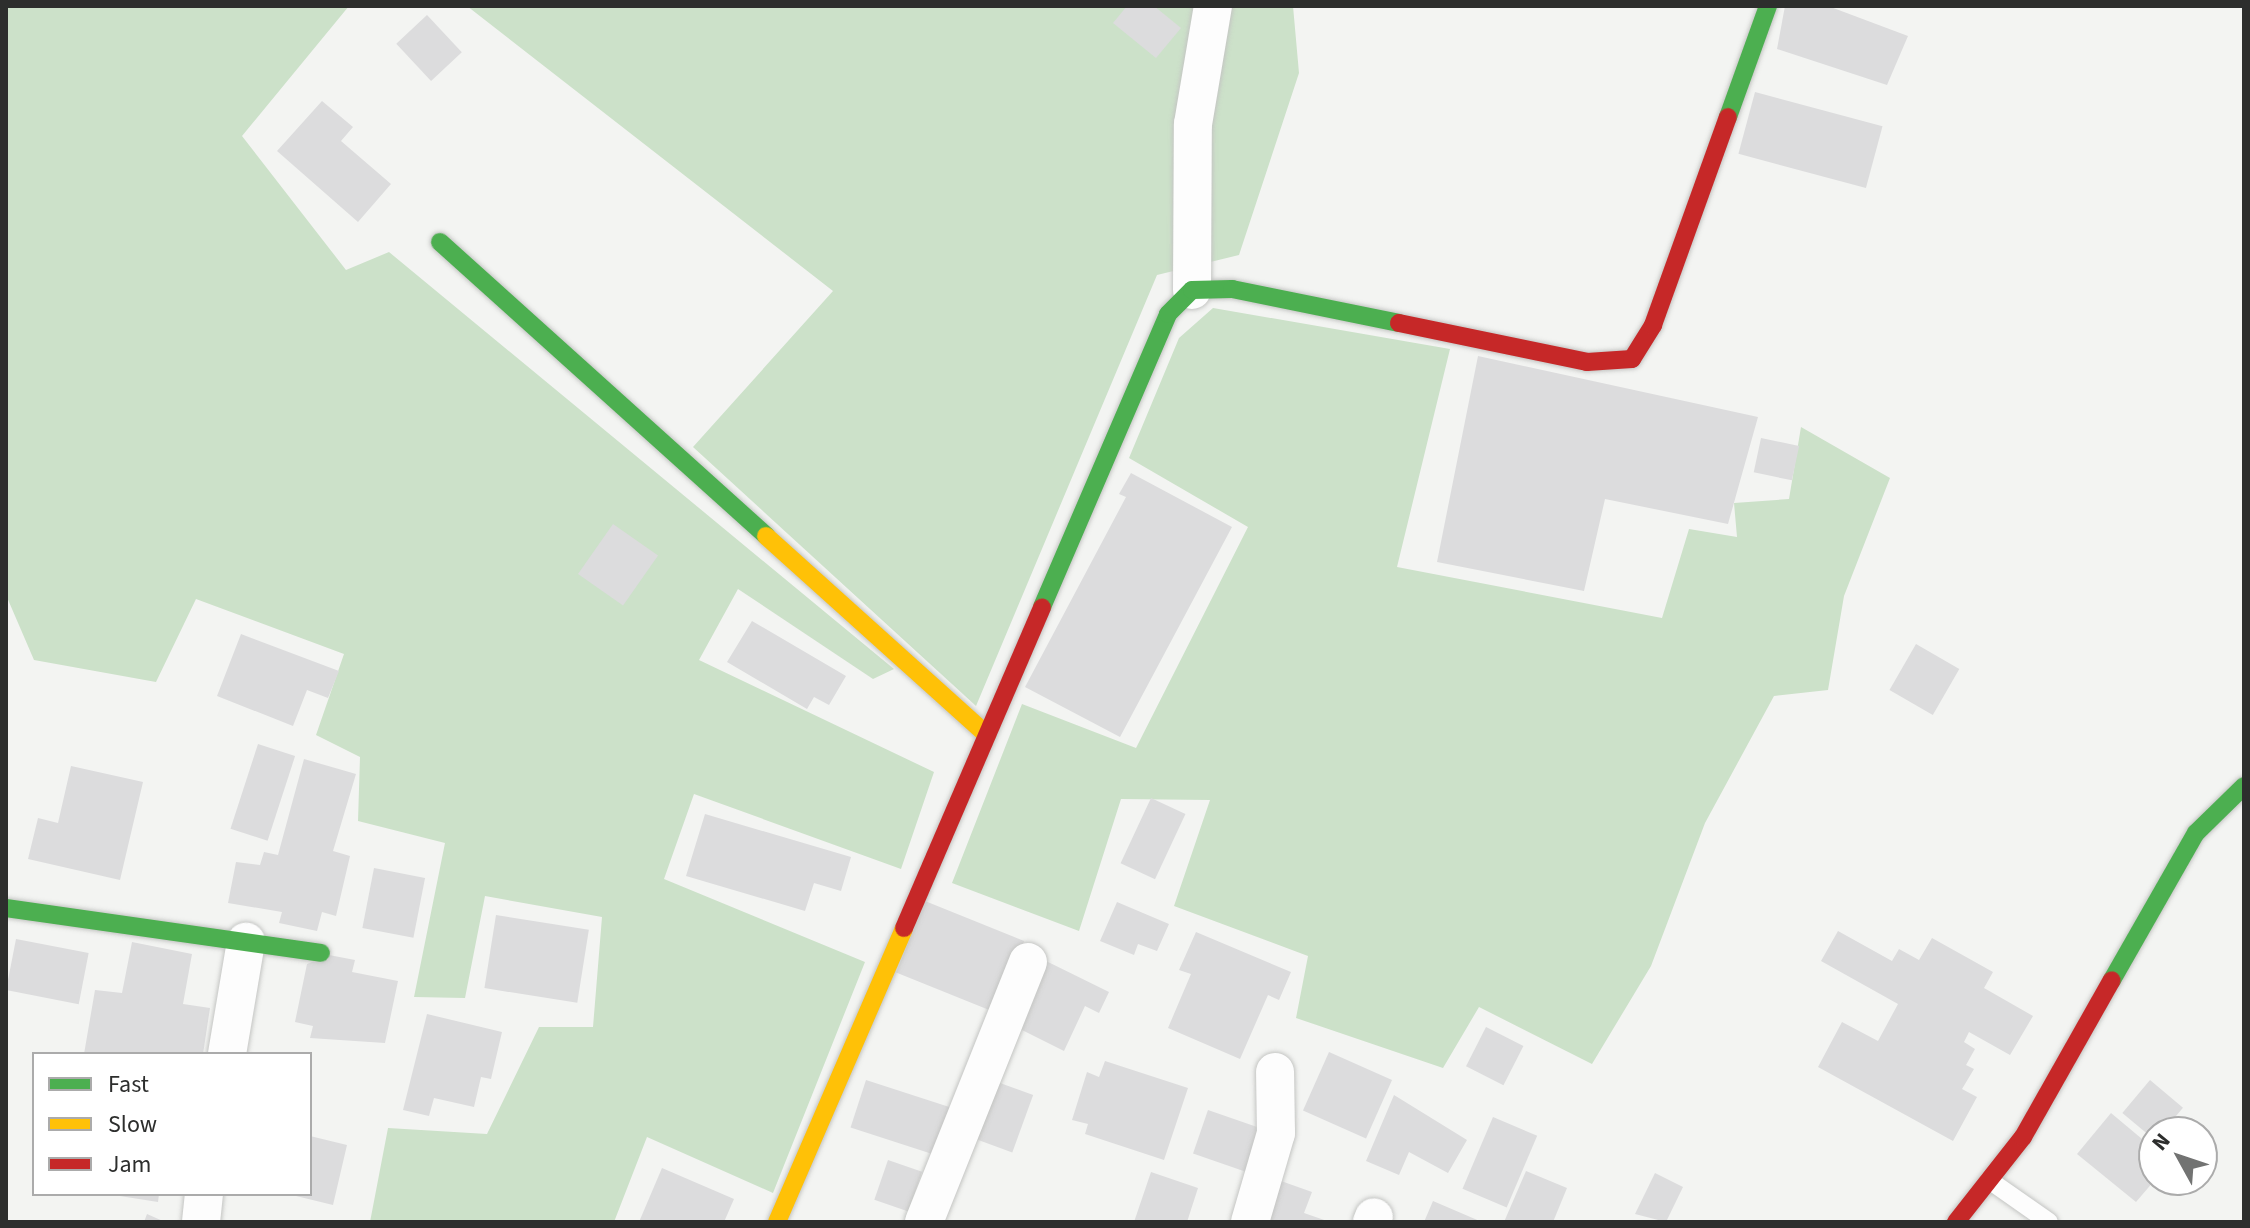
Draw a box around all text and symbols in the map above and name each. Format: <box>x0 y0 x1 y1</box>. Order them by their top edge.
legend <box>32 1052 312 1196</box>
text: Fast <box>108 1067 149 1102</box>
text: Slow <box>108 1107 157 1142</box>
north arrow <box>2138 1116 2218 1196</box>
text: N <box>2144 1126 2178 1158</box>
text: Jam <box>108 1147 152 1182</box>

